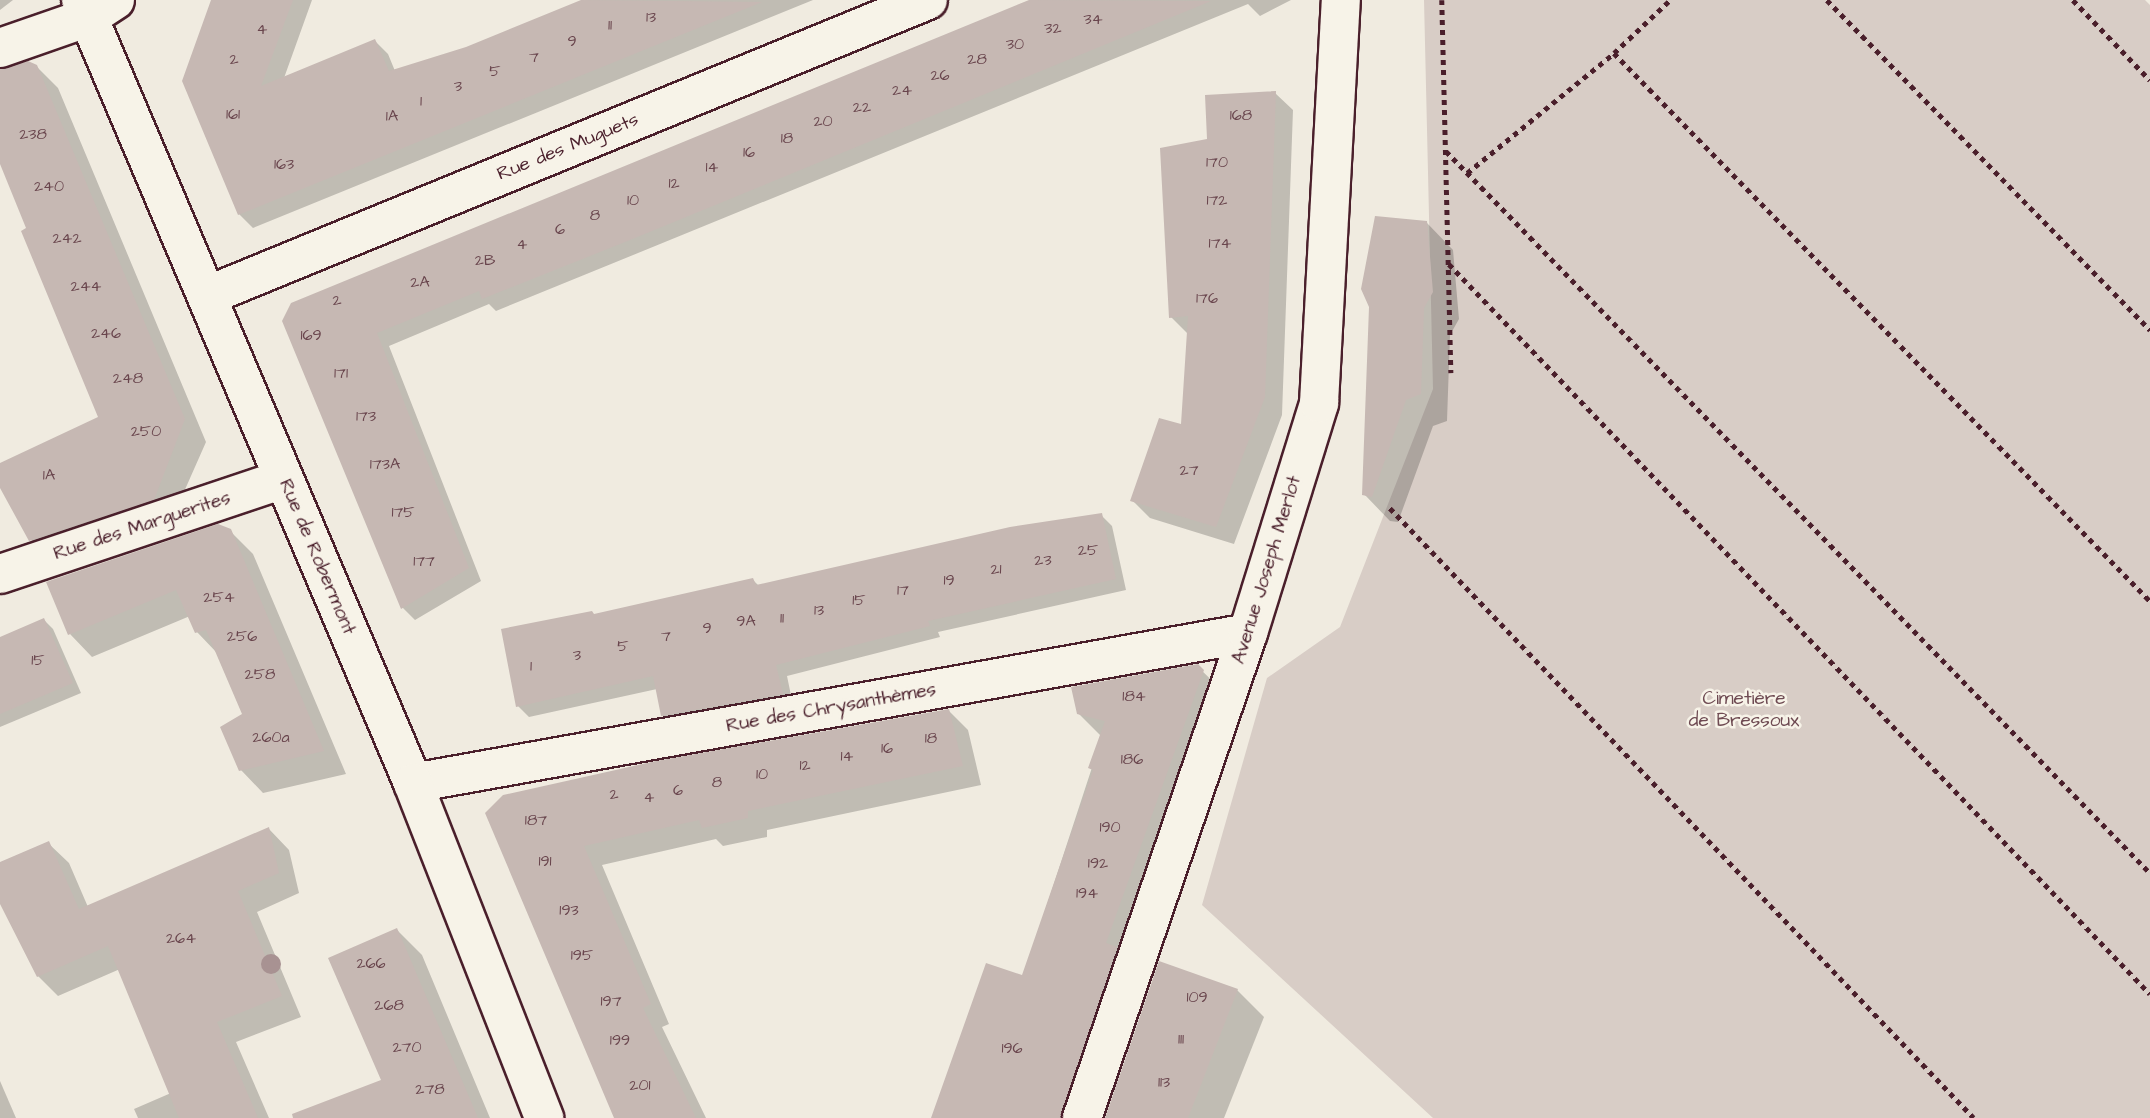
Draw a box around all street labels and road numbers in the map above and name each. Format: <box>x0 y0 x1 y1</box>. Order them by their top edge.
street label: Rue des Muguets <box>494 108 642 186</box>
street label: Avenue Joseph Merlot <box>1228 473 1306 667</box>
street label: Rue de Robermont <box>274 476 360 638</box>
street label: Rue des Marguerites <box>51 487 233 565</box>
street label: Rue des Chrysanthèmes <box>724 678 938 738</box>

